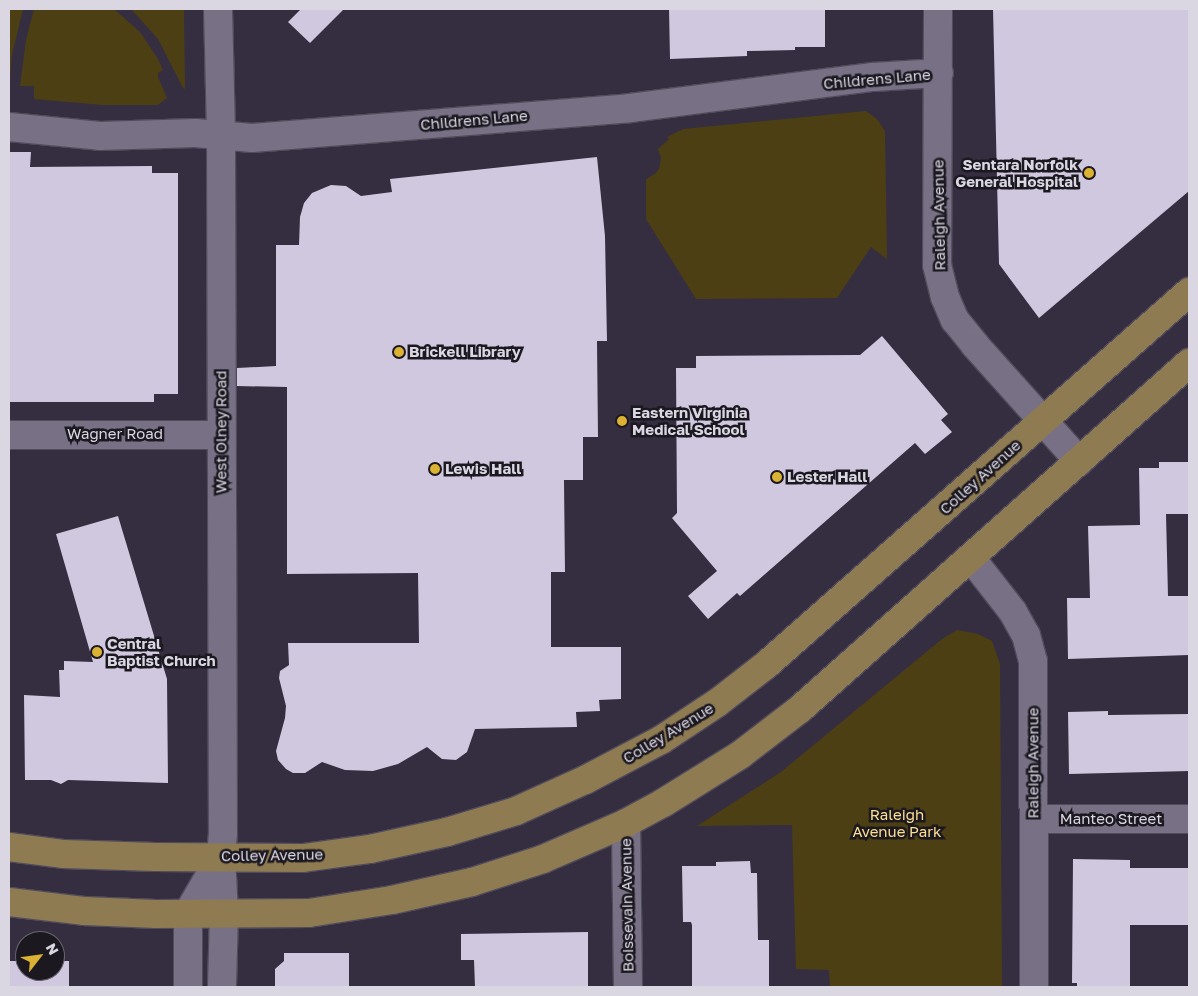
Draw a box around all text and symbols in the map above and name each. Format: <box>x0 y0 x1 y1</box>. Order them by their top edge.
street label: Childrens Lane <box>823 65 931 93</box>
street label: Childrens Lane <box>420 106 528 134</box>
place label: Sentara Norfolk General Hospital <box>955 155 1078 190</box>
street label: Raleigh Avenue <box>929 159 949 271</box>
marker: Sentara Norfolk General Hospital <box>1082 166 1096 180</box>
place label: Brickell Library <box>409 343 521 361</box>
marker: Brickell Library <box>393 346 405 358</box>
street label: West Olney Road <box>212 371 230 493</box>
place label: Eastern Virginia Medical School <box>632 403 748 438</box>
marker: Eastern Virginia Medical School <box>616 415 628 427</box>
street label: Wagner Road <box>67 425 163 443</box>
street label: Colley Avenue <box>936 436 1024 518</box>
place label: Lewis Hall <box>445 460 521 478</box>
marker: Lewis Hall <box>429 463 441 475</box>
place label: Lester Hall <box>787 468 867 486</box>
marker: Lester Hall <box>771 471 783 483</box>
place label: Central Baptist Church <box>107 634 216 669</box>
marker: Central Baptist Church <box>91 646 103 658</box>
street label: Colley Avenue <box>620 699 716 767</box>
street label: Raleigh Avenue <box>1024 707 1042 819</box>
park label: Raleigh Avenue Park <box>852 805 942 840</box>
street label: Manteo Street <box>1060 810 1162 828</box>
street label: Boissevain Avenue <box>617 838 637 972</box>
street label: Colley Avenue <box>221 845 323 865</box>
north arrow <box>15 931 65 981</box>
text: N <box>43 940 63 958</box>

